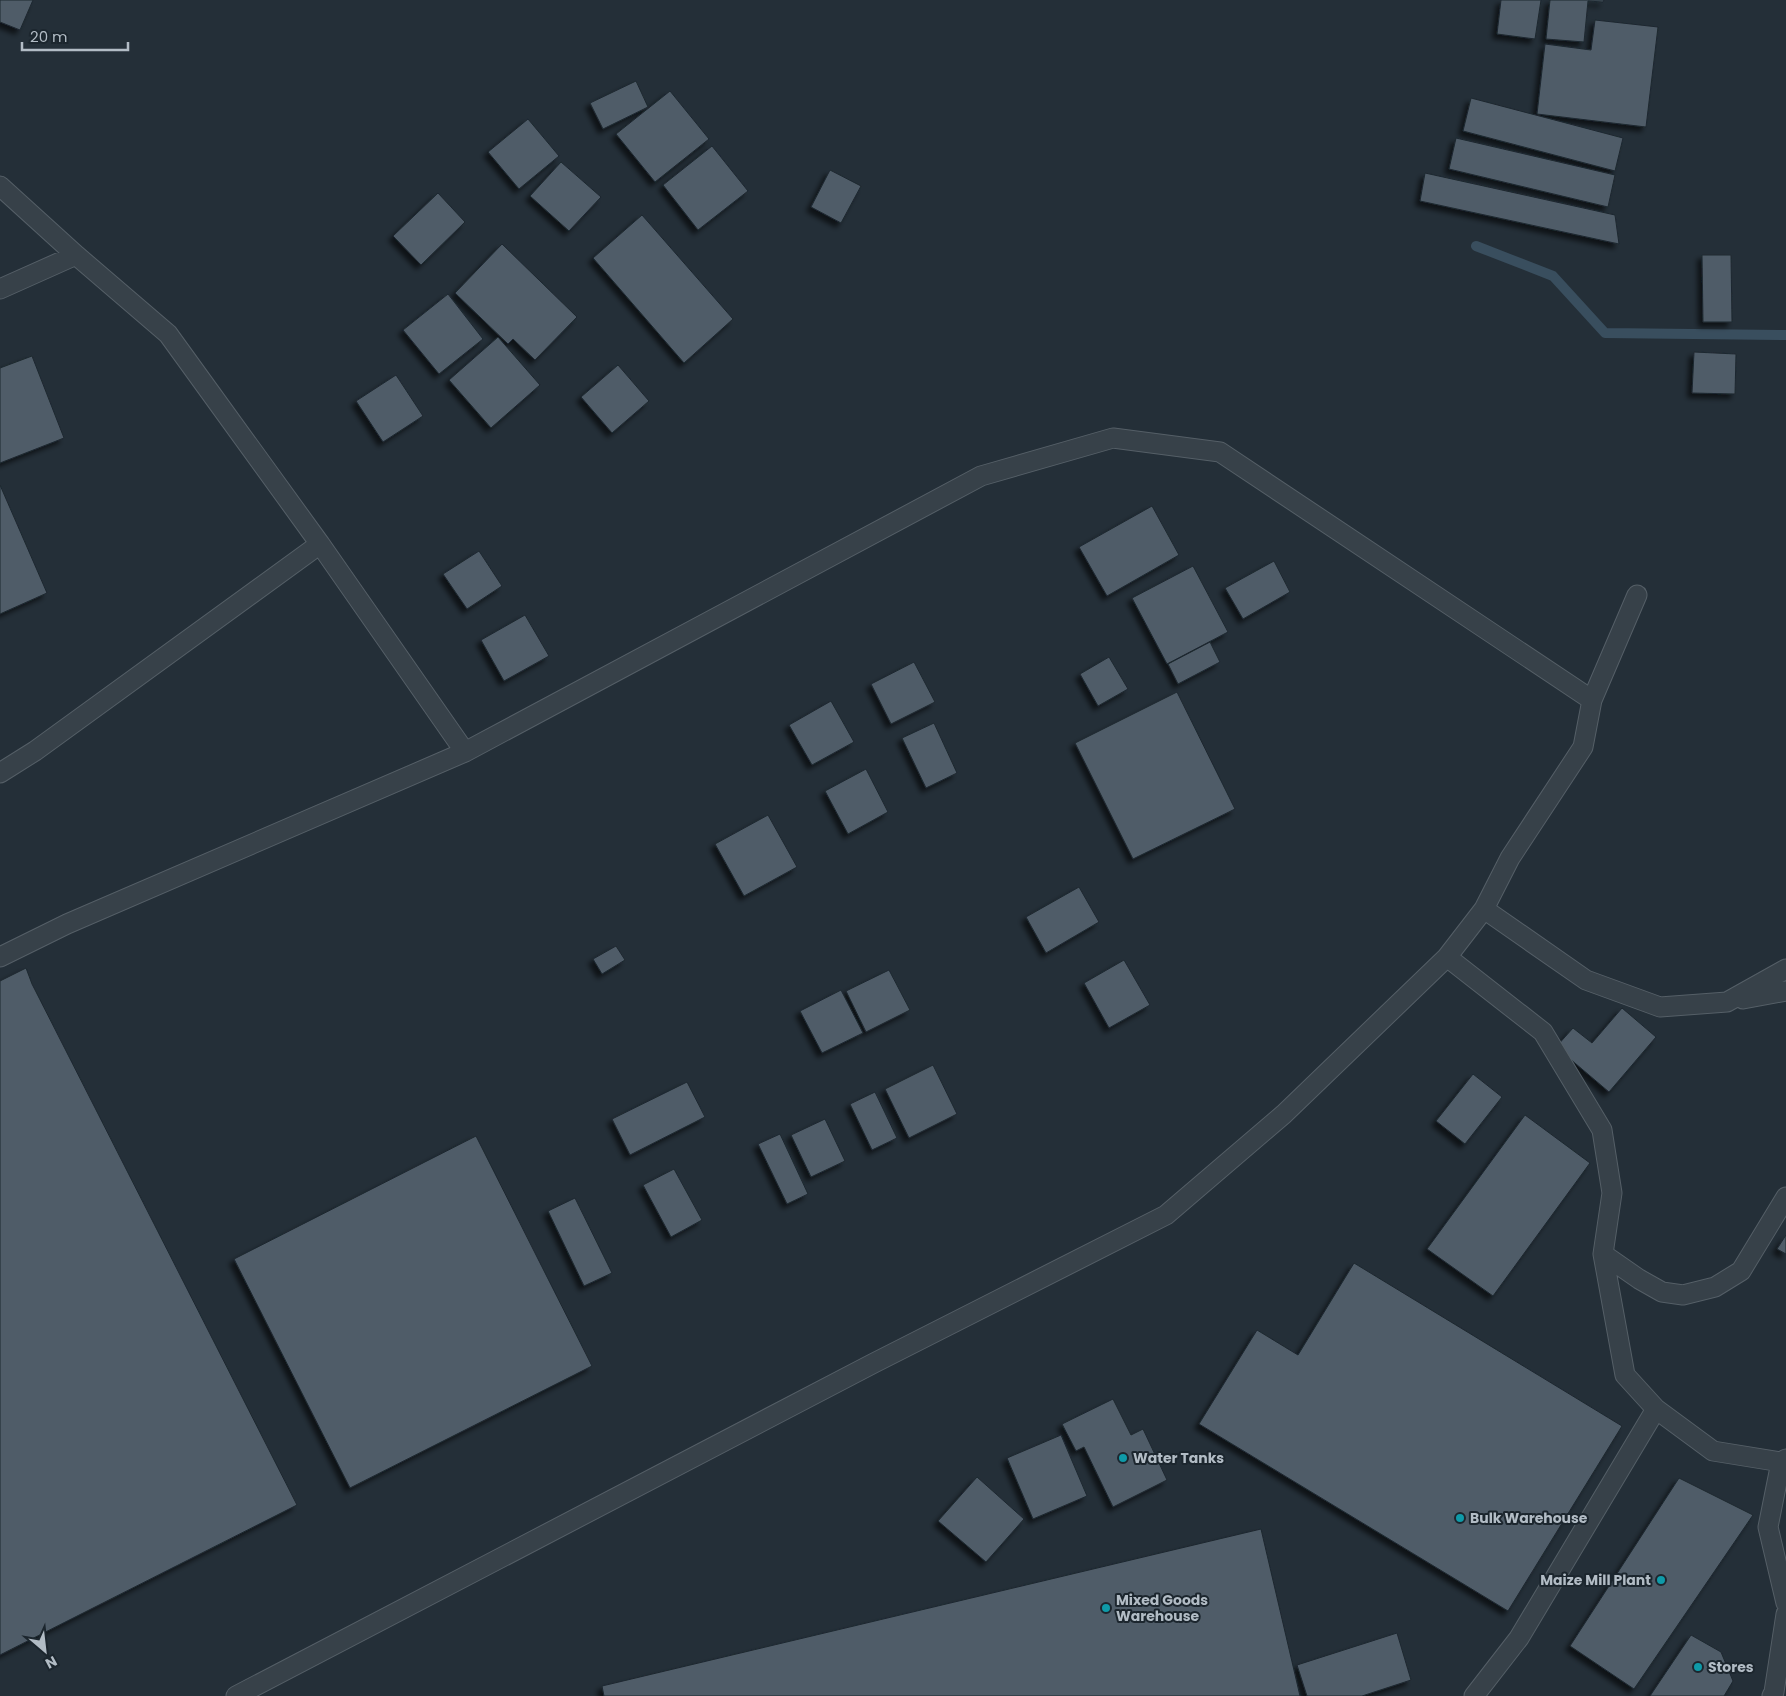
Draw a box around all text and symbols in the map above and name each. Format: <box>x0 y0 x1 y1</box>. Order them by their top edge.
scale bar <box>22 20 129 52</box>
text: 20 m <box>30 26 68 47</box>
place label: Water Tanks <box>1133 1448 1224 1468</box>
marker: Water Tanks <box>1117 1452 1129 1464</box>
place label: Bulk Warehouse <box>1470 1508 1588 1528</box>
marker: Bulk Warehouse <box>1454 1512 1466 1524</box>
place label: Maize Mill Plant <box>1540 1570 1651 1590</box>
marker: Maize Mill Plant <box>1655 1574 1667 1586</box>
place label: Mixed Goods Warehouse <box>1116 1590 1208 1626</box>
marker: Mixed Goods Warehouse <box>1100 1602 1112 1614</box>
north arrow <box>20 1626 70 1676</box>
text: N <box>42 1651 60 1674</box>
place label: Stores <box>1708 1657 1754 1677</box>
marker: Stores <box>1692 1661 1704 1673</box>

